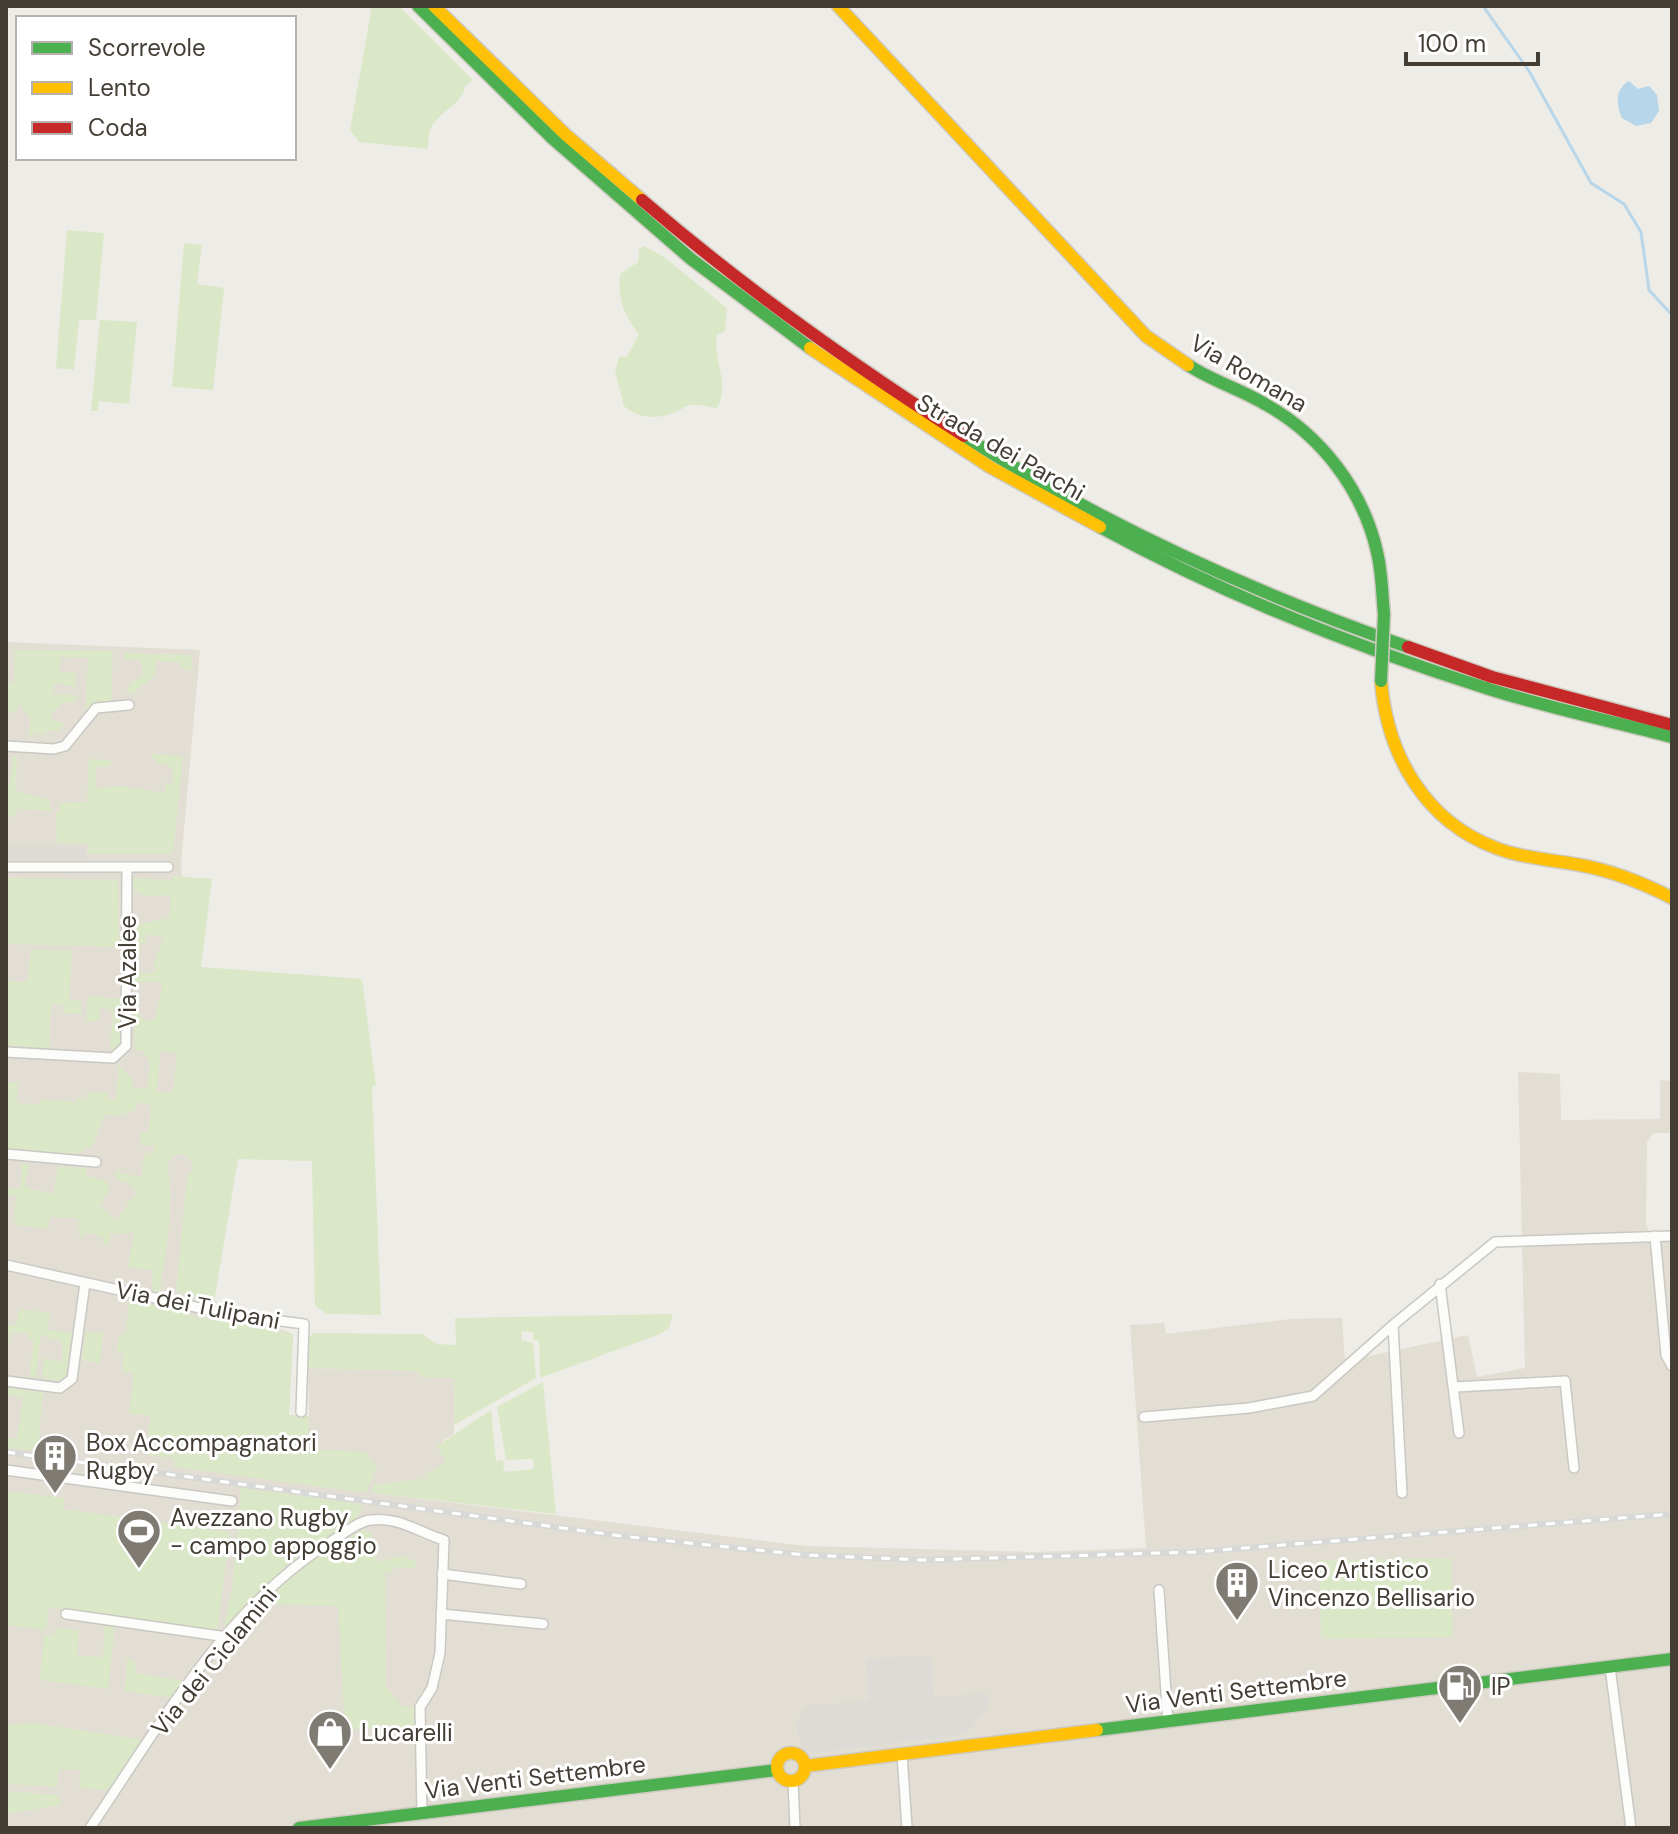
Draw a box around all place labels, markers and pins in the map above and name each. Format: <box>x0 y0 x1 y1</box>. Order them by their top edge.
place label: Box Accompagnatori Rugby <box>86 1427 317 1486</box>
building icon: Box Accompagnatori Rugby <box>31 1432 79 1495</box>
place label: Avezzano Rugby - campo appoggio <box>170 1502 377 1561</box>
sports icon: Avezzano Rugby - campo appoggio <box>115 1507 163 1570</box>
place label: Liceo Artistico Vincenzo Bellisario <box>1268 1554 1475 1613</box>
building icon: Liceo Artistico Vincenzo Bellisario <box>1213 1559 1261 1622</box>
fuel station icon: IP <box>1436 1662 1484 1725</box>
place label: IP <box>1491 1671 1511 1702</box>
shop icon: Lucarelli <box>306 1708 354 1771</box>
place label: Lucarelli <box>361 1717 453 1748</box>

